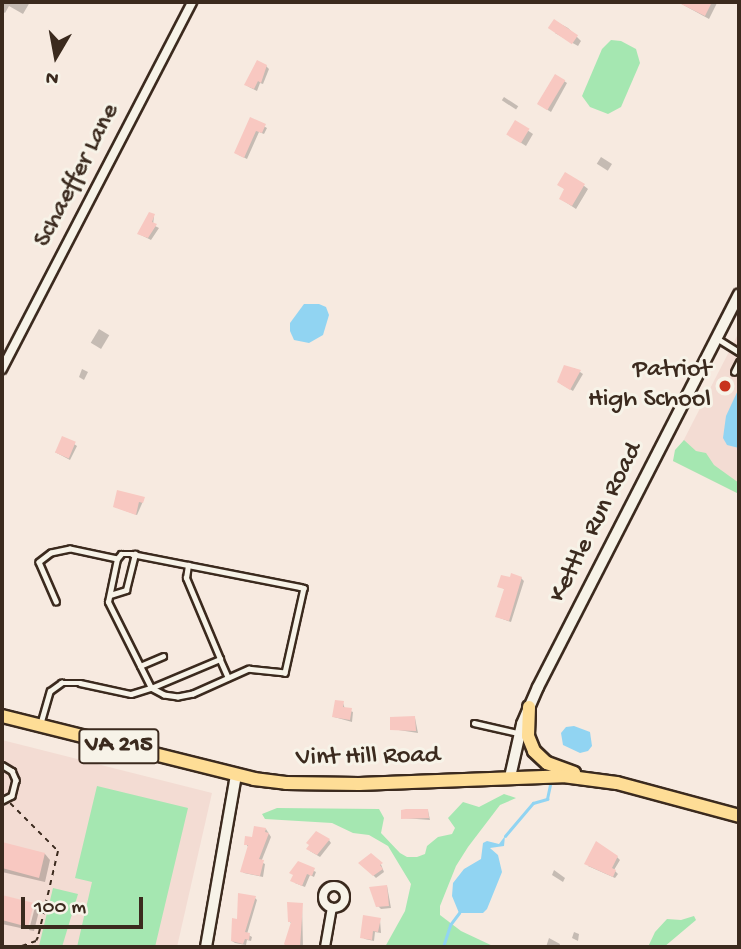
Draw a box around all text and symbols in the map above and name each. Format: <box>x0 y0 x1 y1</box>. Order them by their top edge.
north arrow <box>21 21 91 91</box>
text: N <box>44 65 60 90</box>
street label: Schaeffer Lane <box>28 99 128 253</box>
place label: Patriot High School <box>588 355 711 416</box>
marker: Patriot High School <box>717 378 733 394</box>
street label: Kettle Run Road <box>543 438 651 608</box>
road number: VA 215 <box>77 726 161 766</box>
street label: Vint Hill Road <box>296 741 440 775</box>
scale bar <box>24 883 147 927</box>
text: 100 m <box>34 896 86 921</box>

